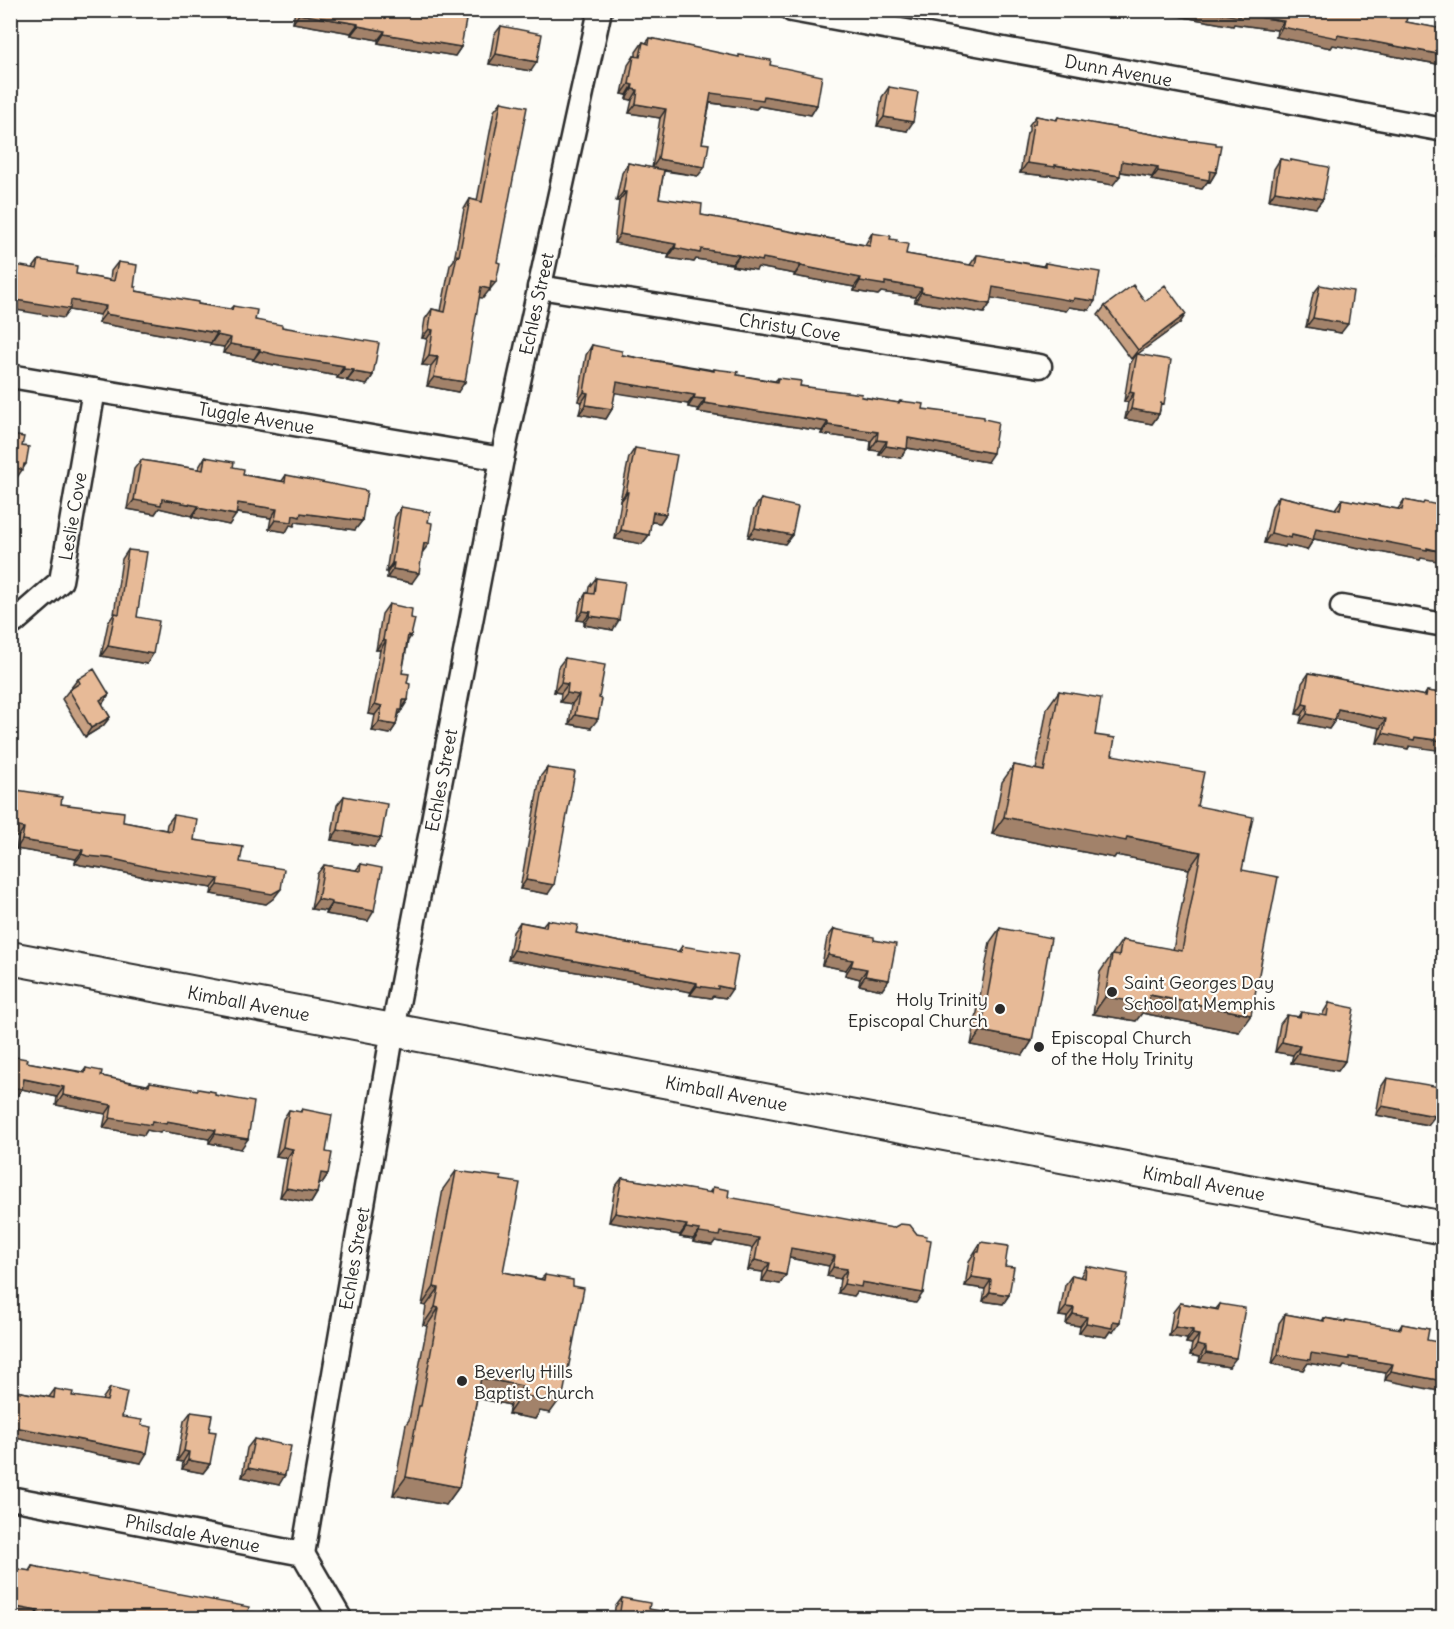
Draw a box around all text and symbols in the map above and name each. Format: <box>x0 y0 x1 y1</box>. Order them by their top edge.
street label: Dunn Avenue <box>1063 49 1174 91</box>
street label: Echles Street <box>514 250 558 357</box>
street label: Christy Cove <box>737 307 842 346</box>
street label: Tuggle Avenue <box>197 397 316 439</box>
street label: Leslie Cove <box>53 470 91 562</box>
street label: Echles Street <box>420 727 462 833</box>
place label: Saint Georges Day School at Memphis <box>1124 971 1276 1015</box>
street label: Kimball Avenue <box>186 980 312 1026</box>
marker: Saint Georges Day School at Memphis <box>1105 985 1119 999</box>
place label: Holy Trinity Episcopal Church <box>848 988 988 1032</box>
marker: Holy Trinity Episcopal Church <box>993 1002 1007 1016</box>
place label: Episcopal Church of the Holy Trinity <box>1051 1026 1194 1070</box>
marker: Episcopal Church of the Holy Trinity <box>1032 1040 1046 1054</box>
street label: Kimball Avenue <box>663 1070 789 1116</box>
street label: Kimball Avenue <box>1141 1160 1267 1206</box>
street label: Echles Street <box>334 1205 374 1312</box>
place label: Beverly Hills Baptist Church <box>474 1360 594 1404</box>
marker: Beverly Hills Baptist Church <box>455 1374 469 1388</box>
street label: Philsdale Avenue <box>123 1509 262 1557</box>

